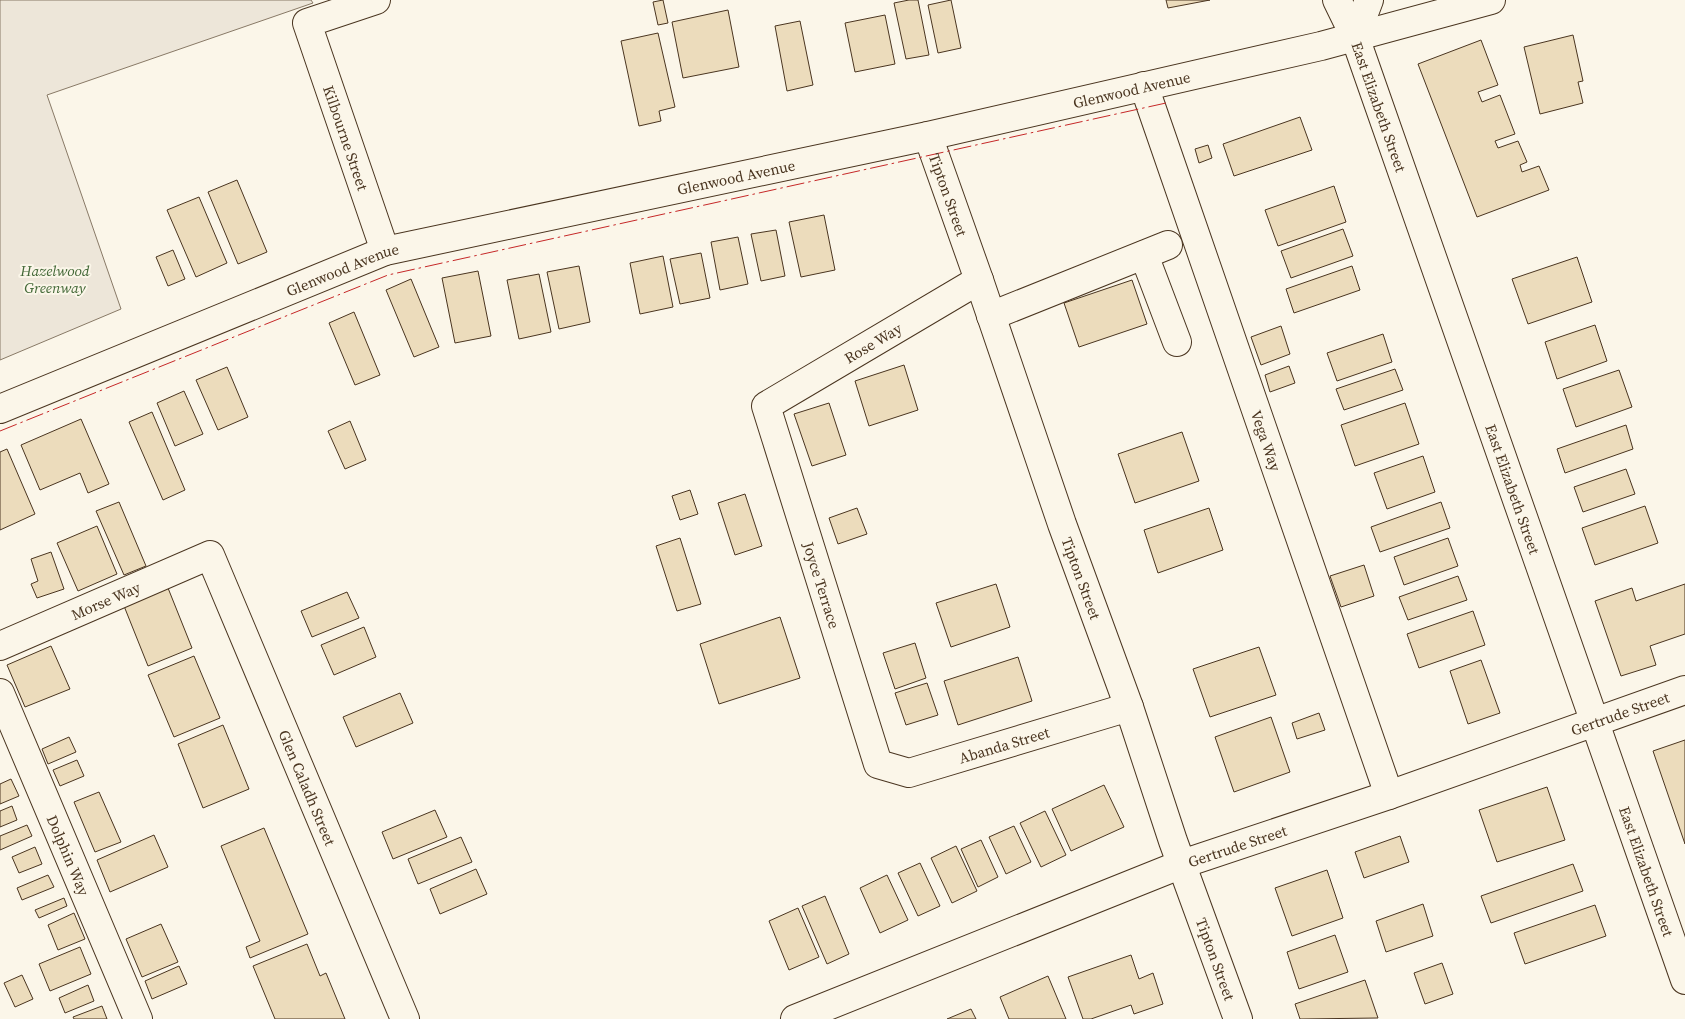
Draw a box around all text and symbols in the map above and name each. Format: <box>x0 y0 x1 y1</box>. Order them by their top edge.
street label: East Elizabeth Street <box>1347 39 1412 175</box>
street label: Glenwood Avenue <box>1071 66 1193 113</box>
street label: Kilbourne Street <box>319 82 374 193</box>
street label: Tipton Street <box>924 150 973 239</box>
street label: Glenwood Avenue <box>675 154 797 199</box>
street label: Glenwood Avenue <box>283 238 401 301</box>
park label: Hazelwood Greenway <box>19 260 90 298</box>
street label: Rose Way <box>840 317 906 368</box>
street label: Vega Way <box>1246 407 1287 474</box>
street label: East Elizabeth Street <box>1481 421 1546 557</box>
street label: Tipton Street <box>1057 534 1107 622</box>
street label: Joyce Terrace <box>798 538 846 631</box>
street label: Morse Way <box>68 576 144 625</box>
street label: Gertrude Street <box>1568 686 1672 740</box>
street label: Abanda Street <box>956 721 1052 768</box>
street label: Glen Caladh Street <box>274 726 341 849</box>
street label: East Elizabeth Street <box>1614 803 1679 939</box>
street label: Dolphin Way <box>42 812 95 899</box>
street label: Gertrude Street <box>1185 819 1289 872</box>
street label: Tipton Street <box>1191 915 1241 1003</box>

